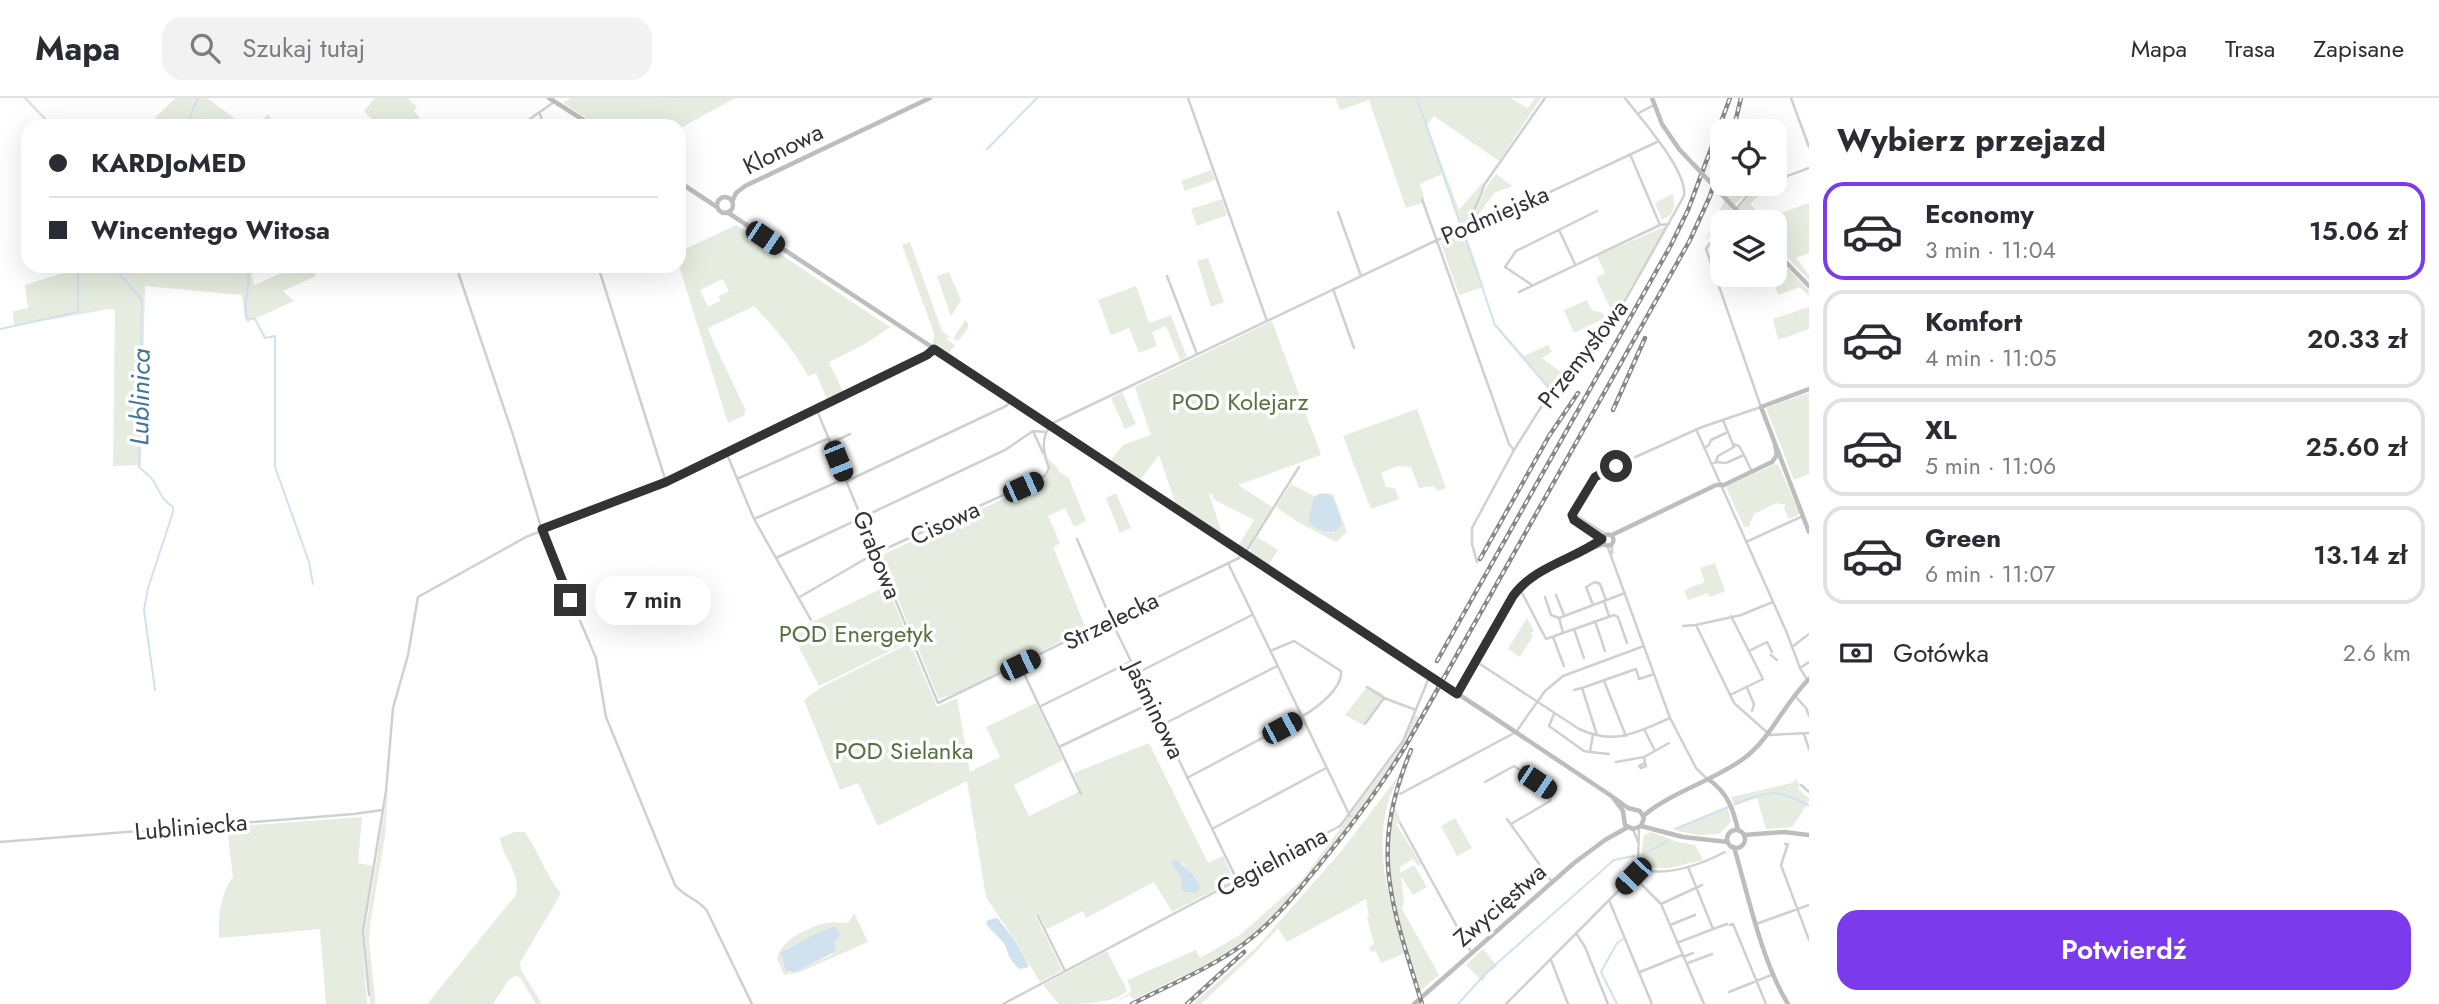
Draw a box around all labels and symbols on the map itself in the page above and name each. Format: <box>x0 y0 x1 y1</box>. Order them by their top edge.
street label: Klonowa <box>737 114 829 183</box>
street label: Podmiejska <box>1435 176 1554 253</box>
car <box>742 218 789 258</box>
street label: Przemysłowa <box>1529 292 1636 416</box>
water label: Lublinica <box>120 348 160 446</box>
park label: POD Kolejarz <box>1172 384 1309 419</box>
car <box>821 438 856 484</box>
route start <box>1600 450 1632 482</box>
car <box>1000 469 1047 505</box>
street label: Cisowa <box>904 491 985 554</box>
street label: Grabowa <box>844 505 911 604</box>
callout: 7 min <box>594 575 710 624</box>
street label: Strzelecka <box>1057 582 1164 659</box>
route end <box>554 584 586 616</box>
park label: POD Energetyk <box>779 616 934 651</box>
car <box>997 646 1044 684</box>
street label: Jaśminowa <box>1115 652 1194 765</box>
car <box>1259 709 1306 747</box>
park label: POD Sielanka <box>834 733 974 768</box>
car <box>1514 762 1561 802</box>
street label: Lubliniecka <box>133 804 249 849</box>
street label: Cegielniana <box>1210 818 1333 905</box>
car <box>1611 854 1656 898</box>
street label: Zwycięstwa <box>1446 855 1554 955</box>

